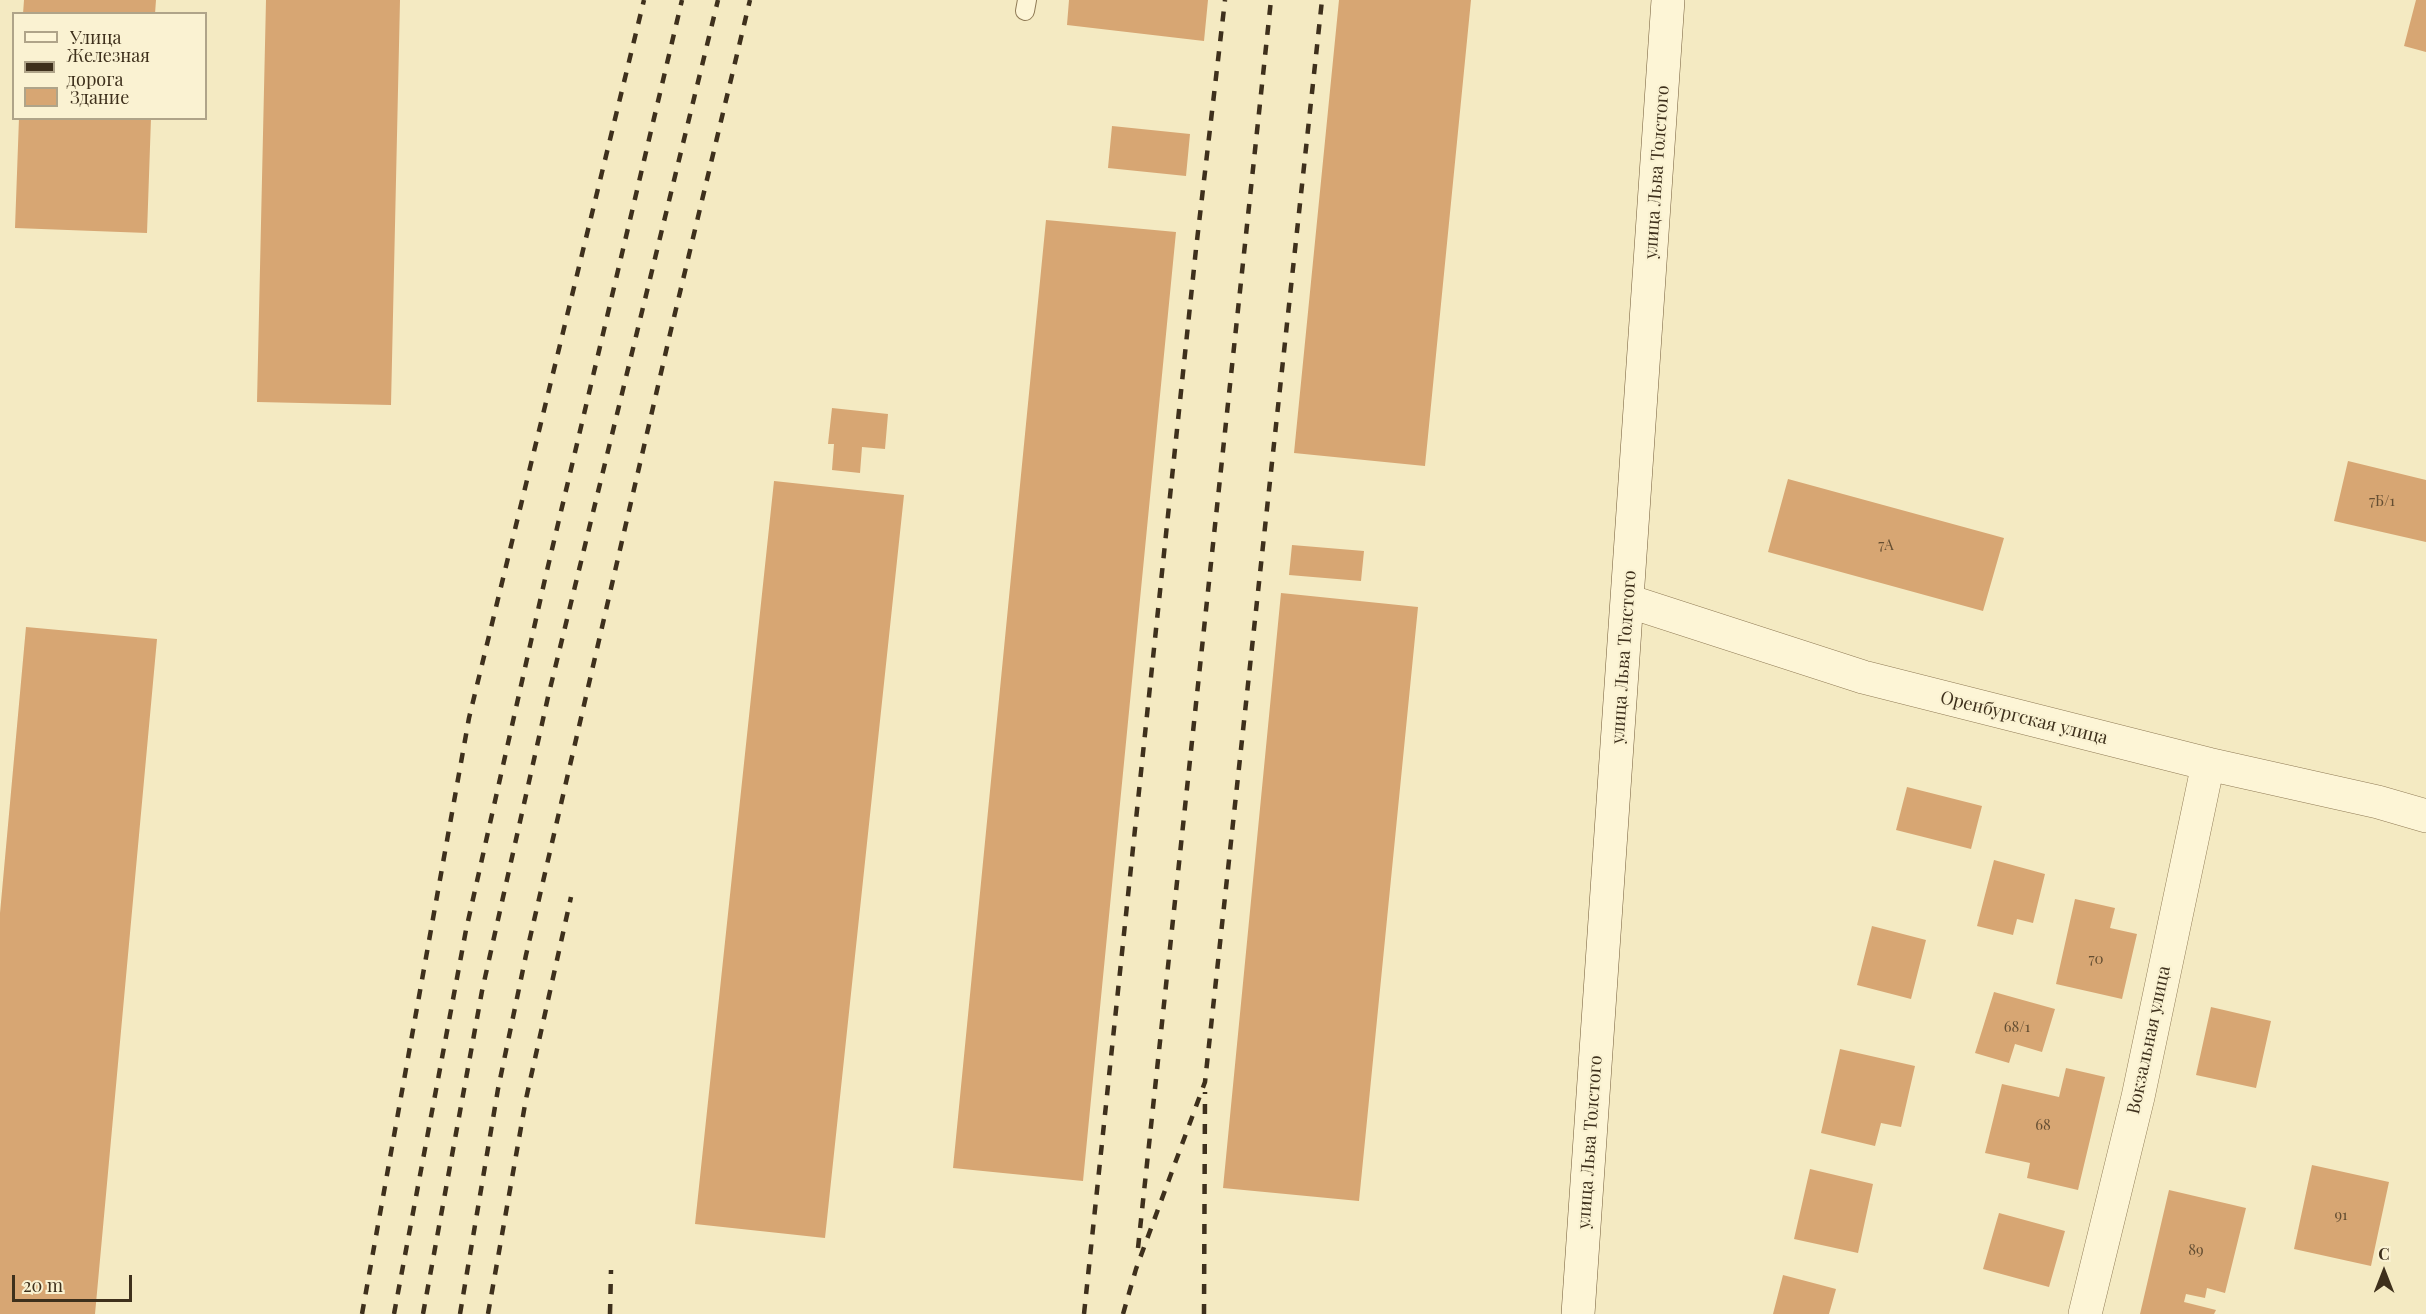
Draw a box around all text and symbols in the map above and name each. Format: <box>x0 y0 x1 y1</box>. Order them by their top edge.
legend <box>12 12 207 120</box>
text: Улица <box>70 25 121 49</box>
text: Железная дорога <box>67 43 150 91</box>
street label: улица Льва Толстого <box>1640 84 1674 260</box>
text: Здание <box>70 85 129 109</box>
house number: 7Б/1 <box>2369 492 2395 510</box>
house number: 7А <box>1878 536 1894 554</box>
street label: улица Льва Толстого <box>1607 569 1641 745</box>
street label: Оренбургская улица <box>1938 687 2110 749</box>
house number: 70 <box>2088 950 2104 968</box>
street label: Вокзальная улица <box>2123 964 2175 1116</box>
house number: 68/1 <box>2004 1018 2030 1036</box>
street label: улица Льва Толстого <box>1573 1054 1607 1230</box>
house number: 68 <box>2035 1116 2051 1134</box>
house number: 91 <box>2334 1206 2348 1224</box>
house number: 89 <box>2188 1241 2204 1259</box>
north arrow <box>2354 1242 2414 1302</box>
text: С <box>2378 1243 2390 1264</box>
scale bar <box>15 1263 135 1301</box>
text: 20 m <box>23 1273 63 1297</box>

